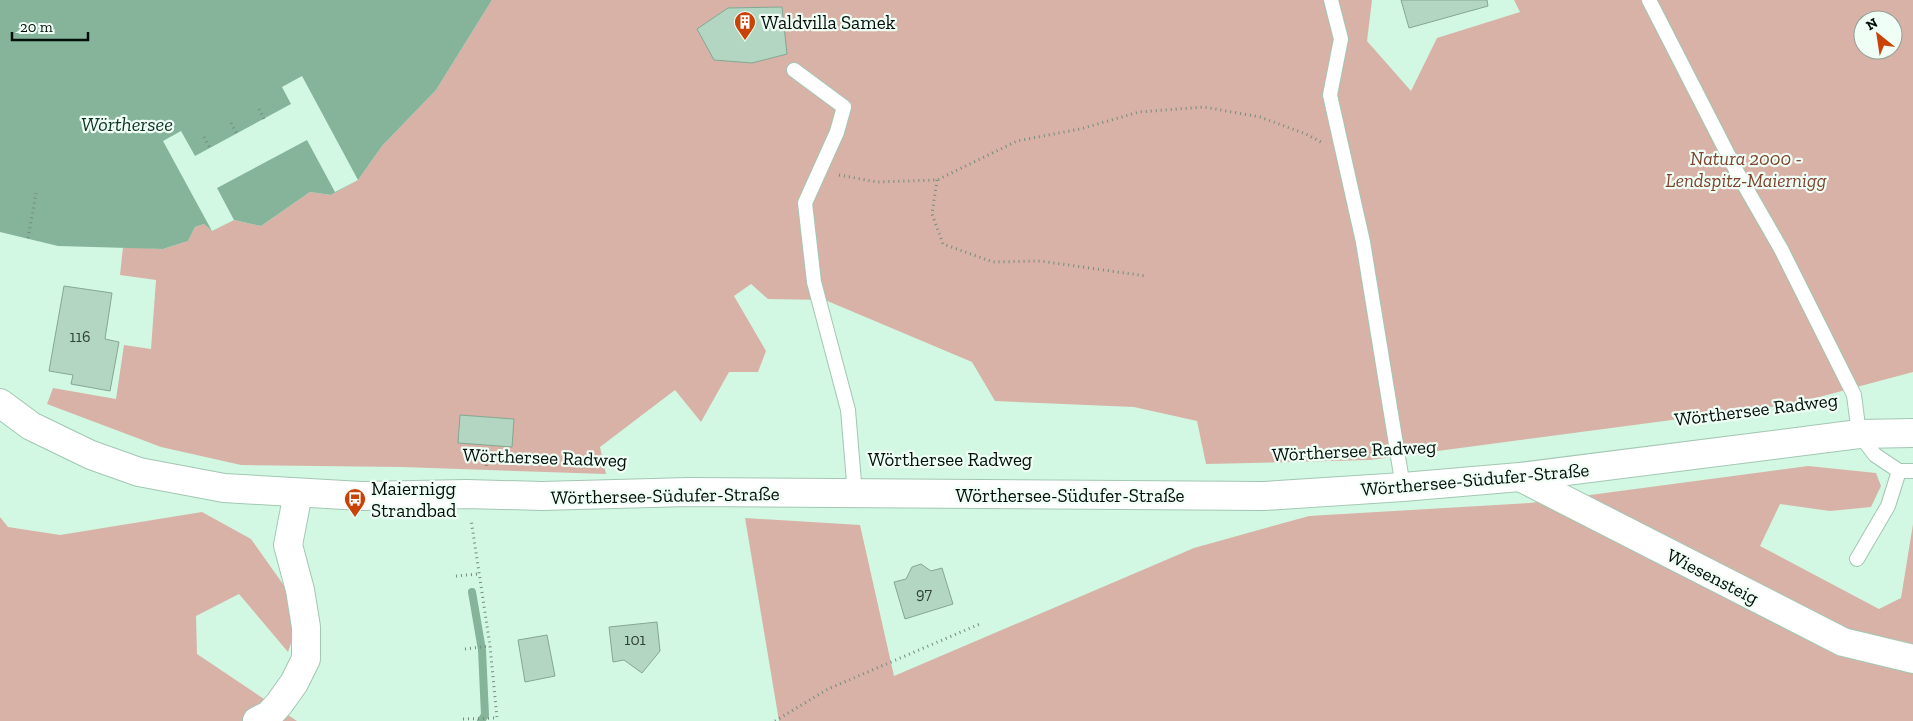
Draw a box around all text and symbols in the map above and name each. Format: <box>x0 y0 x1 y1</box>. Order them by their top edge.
scale bar <box>12 10 89 42</box>
building icon: Waldvilla Samek <box>733 10 757 41</box>
north arrow <box>1853 10 1903 60</box>
place label: Waldvilla Samek <box>761 11 896 34</box>
text: N <box>1863 14 1881 34</box>
text: 20 m <box>20 18 53 36</box>
water label: Wörthersee <box>81 112 173 136</box>
park label: Natura 2000 - Lendspitz-Maiernigg <box>1666 147 1827 192</box>
house number: 116 <box>70 327 90 346</box>
street label: Wörthersee Radweg <box>1673 388 1840 431</box>
street label: Wörthersee Radweg <box>1271 435 1437 466</box>
street label: Wörthersee Radweg <box>462 443 628 472</box>
street label: Wörthersee Radweg <box>868 448 1033 471</box>
street label: Wörthersee-Südufer-Straße <box>1360 458 1590 501</box>
place label: Maiernigg Strandbad <box>371 477 457 522</box>
street label: Wörthersee-Südufer-Straße <box>550 482 780 509</box>
street label: Wörthersee-Südufer-Straße <box>956 484 1185 507</box>
bus stop icon: Maiernigg Strandbad <box>343 487 367 518</box>
street label: Wiesensteig <box>1663 544 1763 610</box>
house number: 97 <box>916 584 932 603</box>
house number: 101 <box>624 630 646 649</box>

